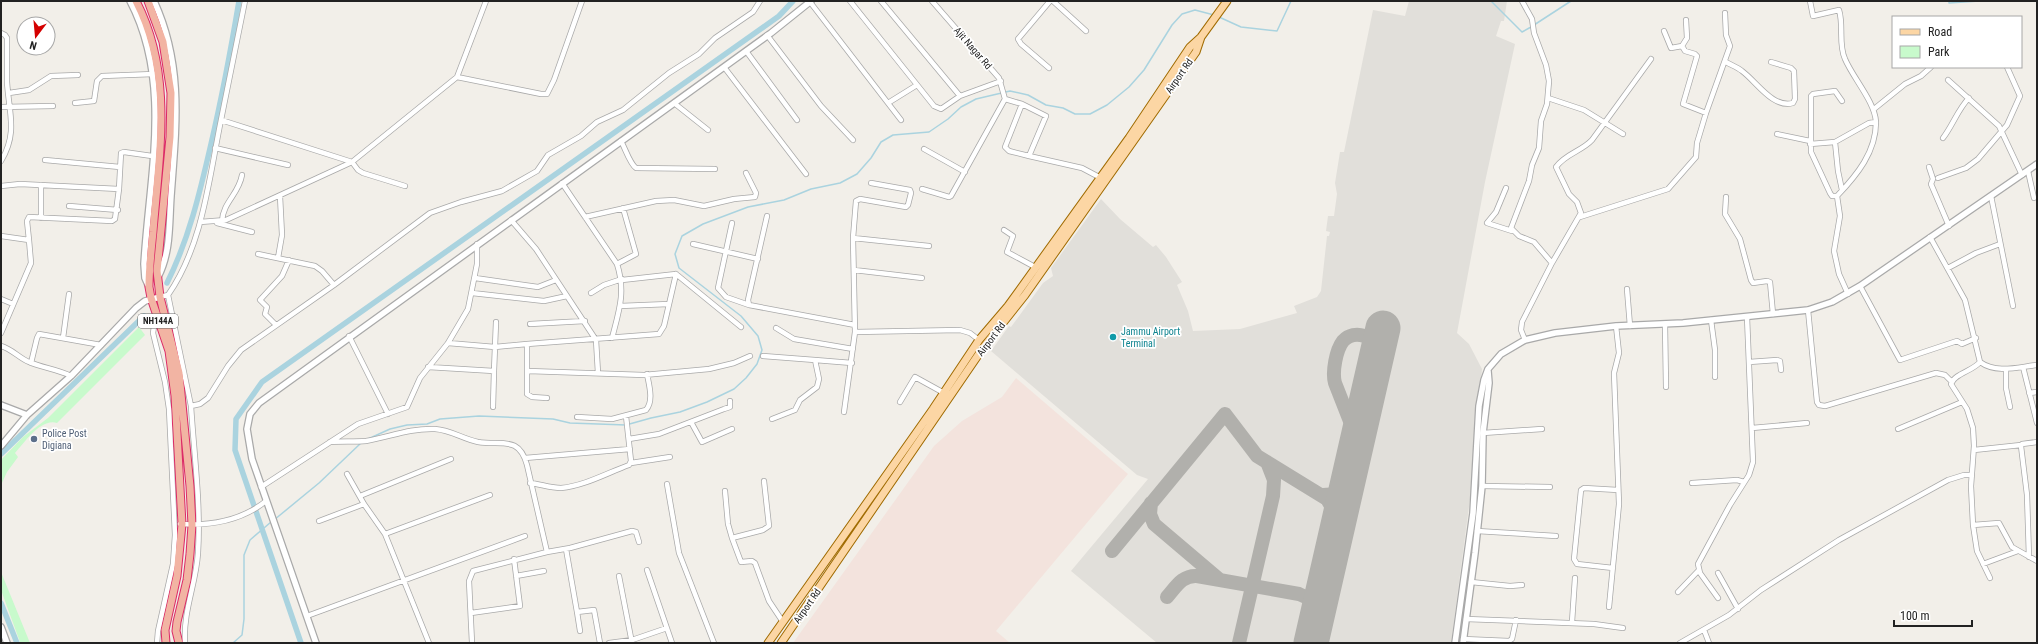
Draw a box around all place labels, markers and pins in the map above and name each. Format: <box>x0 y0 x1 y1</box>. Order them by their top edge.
place label: Jammu Airport Terminal <box>1121 326 1180 349</box>
marker: Jammu Airport Terminal <box>1108 332 1118 342</box>
place label: Police Post Digiana <box>42 428 87 451</box>
marker: Police Post Digiana <box>29 434 39 444</box>

